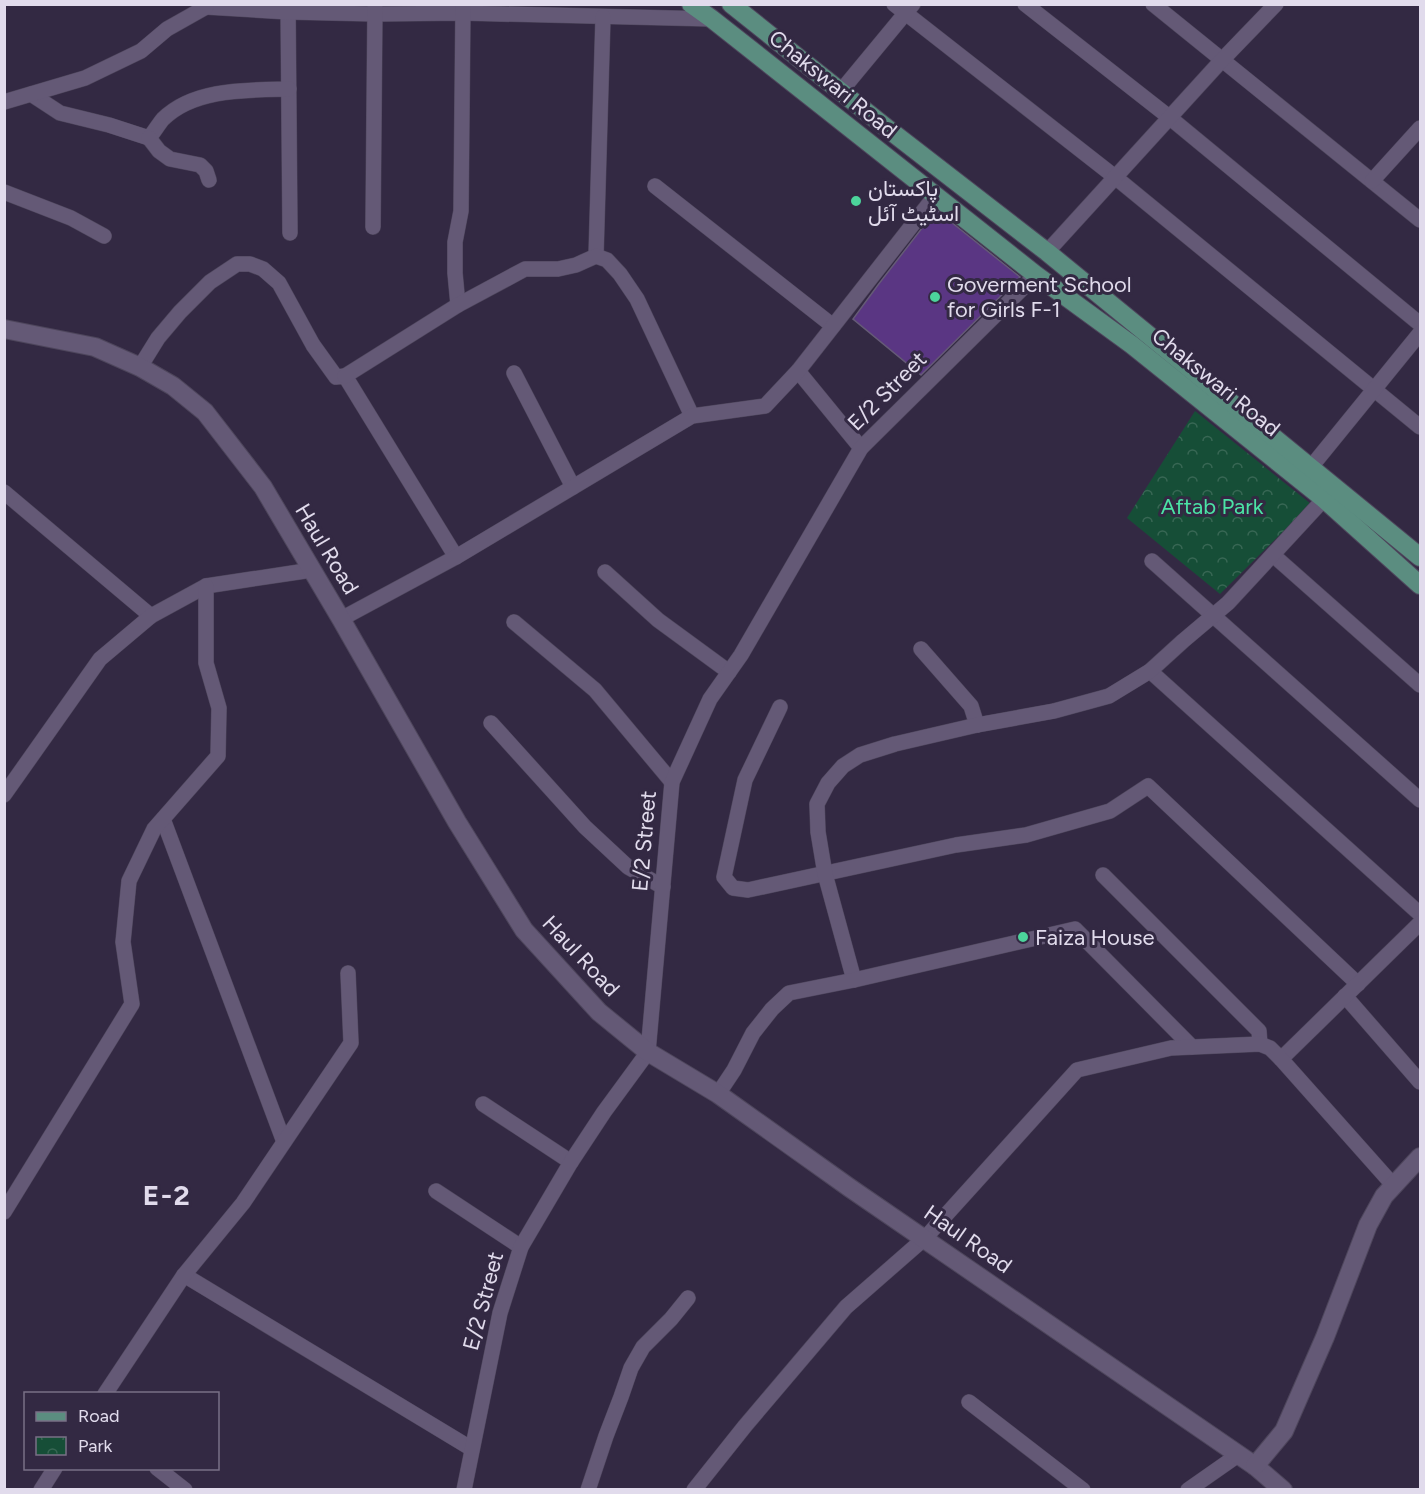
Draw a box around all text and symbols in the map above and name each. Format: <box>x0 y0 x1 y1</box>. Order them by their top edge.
street label: Chakswari Road <box>763 24 903 144</box>
place label: پاکستان اسٹیٹ آئل <box>868 175 959 227</box>
marker: پاکستان اسٹیٹ آئل <box>849 194 863 208</box>
place label: Goverment School for Girls F-1 <box>947 271 1132 323</box>
marker: Goverment School for Girls F-1 <box>928 290 942 304</box>
street label: Chakswari Road <box>1146 322 1286 442</box>
street label: E/2 Street <box>842 346 932 436</box>
park label: Aftab Park <box>1161 493 1264 520</box>
street label: Haul Road <box>289 499 365 599</box>
street label: E/2 Street <box>626 790 662 892</box>
street label: Haul Road <box>537 910 625 1002</box>
place label: Faiza House <box>1035 924 1154 951</box>
marker: Faiza House <box>1016 930 1030 944</box>
district label: E-2 <box>143 1178 191 1212</box>
street label: Haul Road <box>919 1199 1017 1279</box>
street label: E/2 Street <box>457 1249 509 1353</box>
legend <box>24 1392 219 1470</box>
text: Road <box>78 1405 119 1427</box>
text: Park <box>78 1435 113 1457</box>

